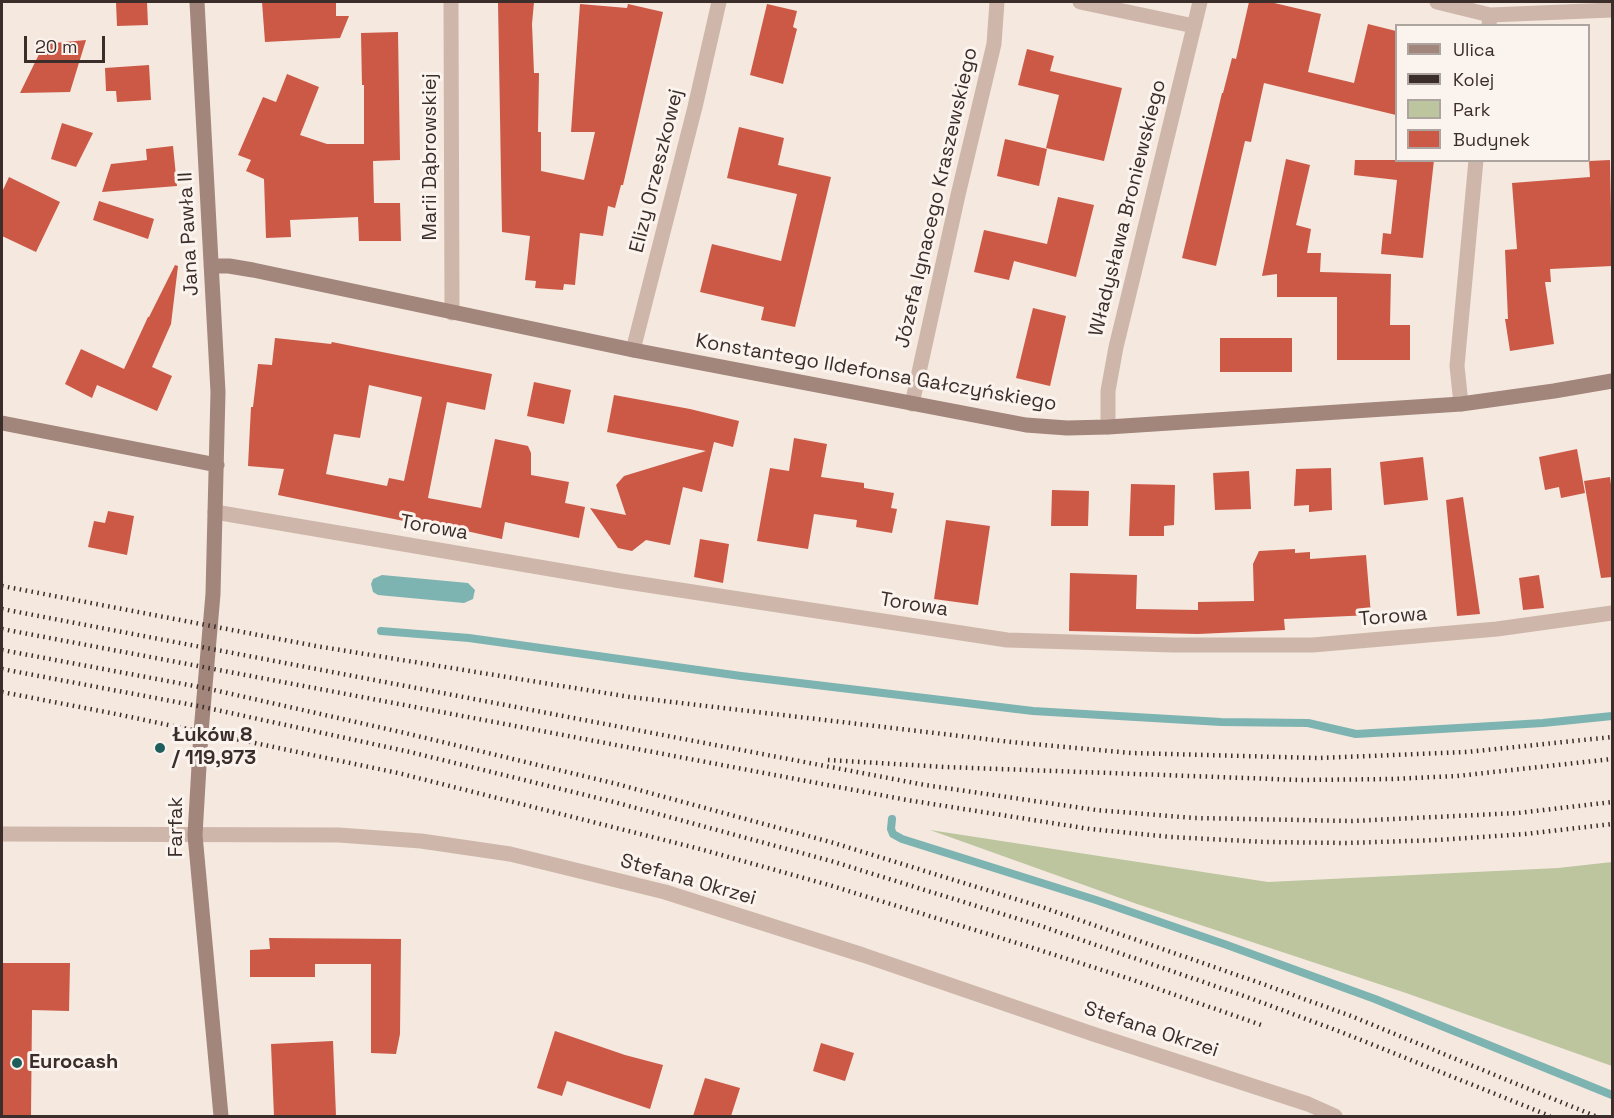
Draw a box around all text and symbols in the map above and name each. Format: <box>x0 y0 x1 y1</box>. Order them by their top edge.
scale bar <box>27 24 108 62</box>
legend <box>1395 24 1590 162</box>
text: 20 m <box>35 35 78 58</box>
text: Ulica <box>1453 38 1495 61</box>
street label: Józefa Ignacego Kraszewskiego <box>891 45 983 351</box>
text: Kolej <box>1453 68 1494 91</box>
street label: Marii Dąbrowskiej <box>419 73 443 241</box>
street label: Władysława Broniewskiego <box>1084 77 1172 339</box>
street label: Elizy Orzeszkowej <box>625 87 689 255</box>
text: Park <box>1453 98 1490 121</box>
text: Budynek <box>1453 128 1530 151</box>
street label: Jana Pawła II <box>174 171 204 297</box>
street label: Konstantego Ildefonsa Gałczyńskiego <box>694 329 1058 417</box>
street label: Torowa <box>398 510 470 546</box>
street label: Torowa <box>878 588 950 622</box>
street label: Torowa <box>1358 602 1428 632</box>
place label: Łuków 8 / 119,973 <box>172 724 256 771</box>
marker: Łuków 8 / 119,973 <box>153 741 167 755</box>
street label: Farfak <box>165 797 189 857</box>
street label: Stefana Okrzei <box>617 849 759 911</box>
street label: Stefana Okrzei <box>1081 997 1221 1063</box>
place label: Eurocash <box>29 1051 118 1075</box>
marker: Eurocash <box>10 1056 24 1070</box>

